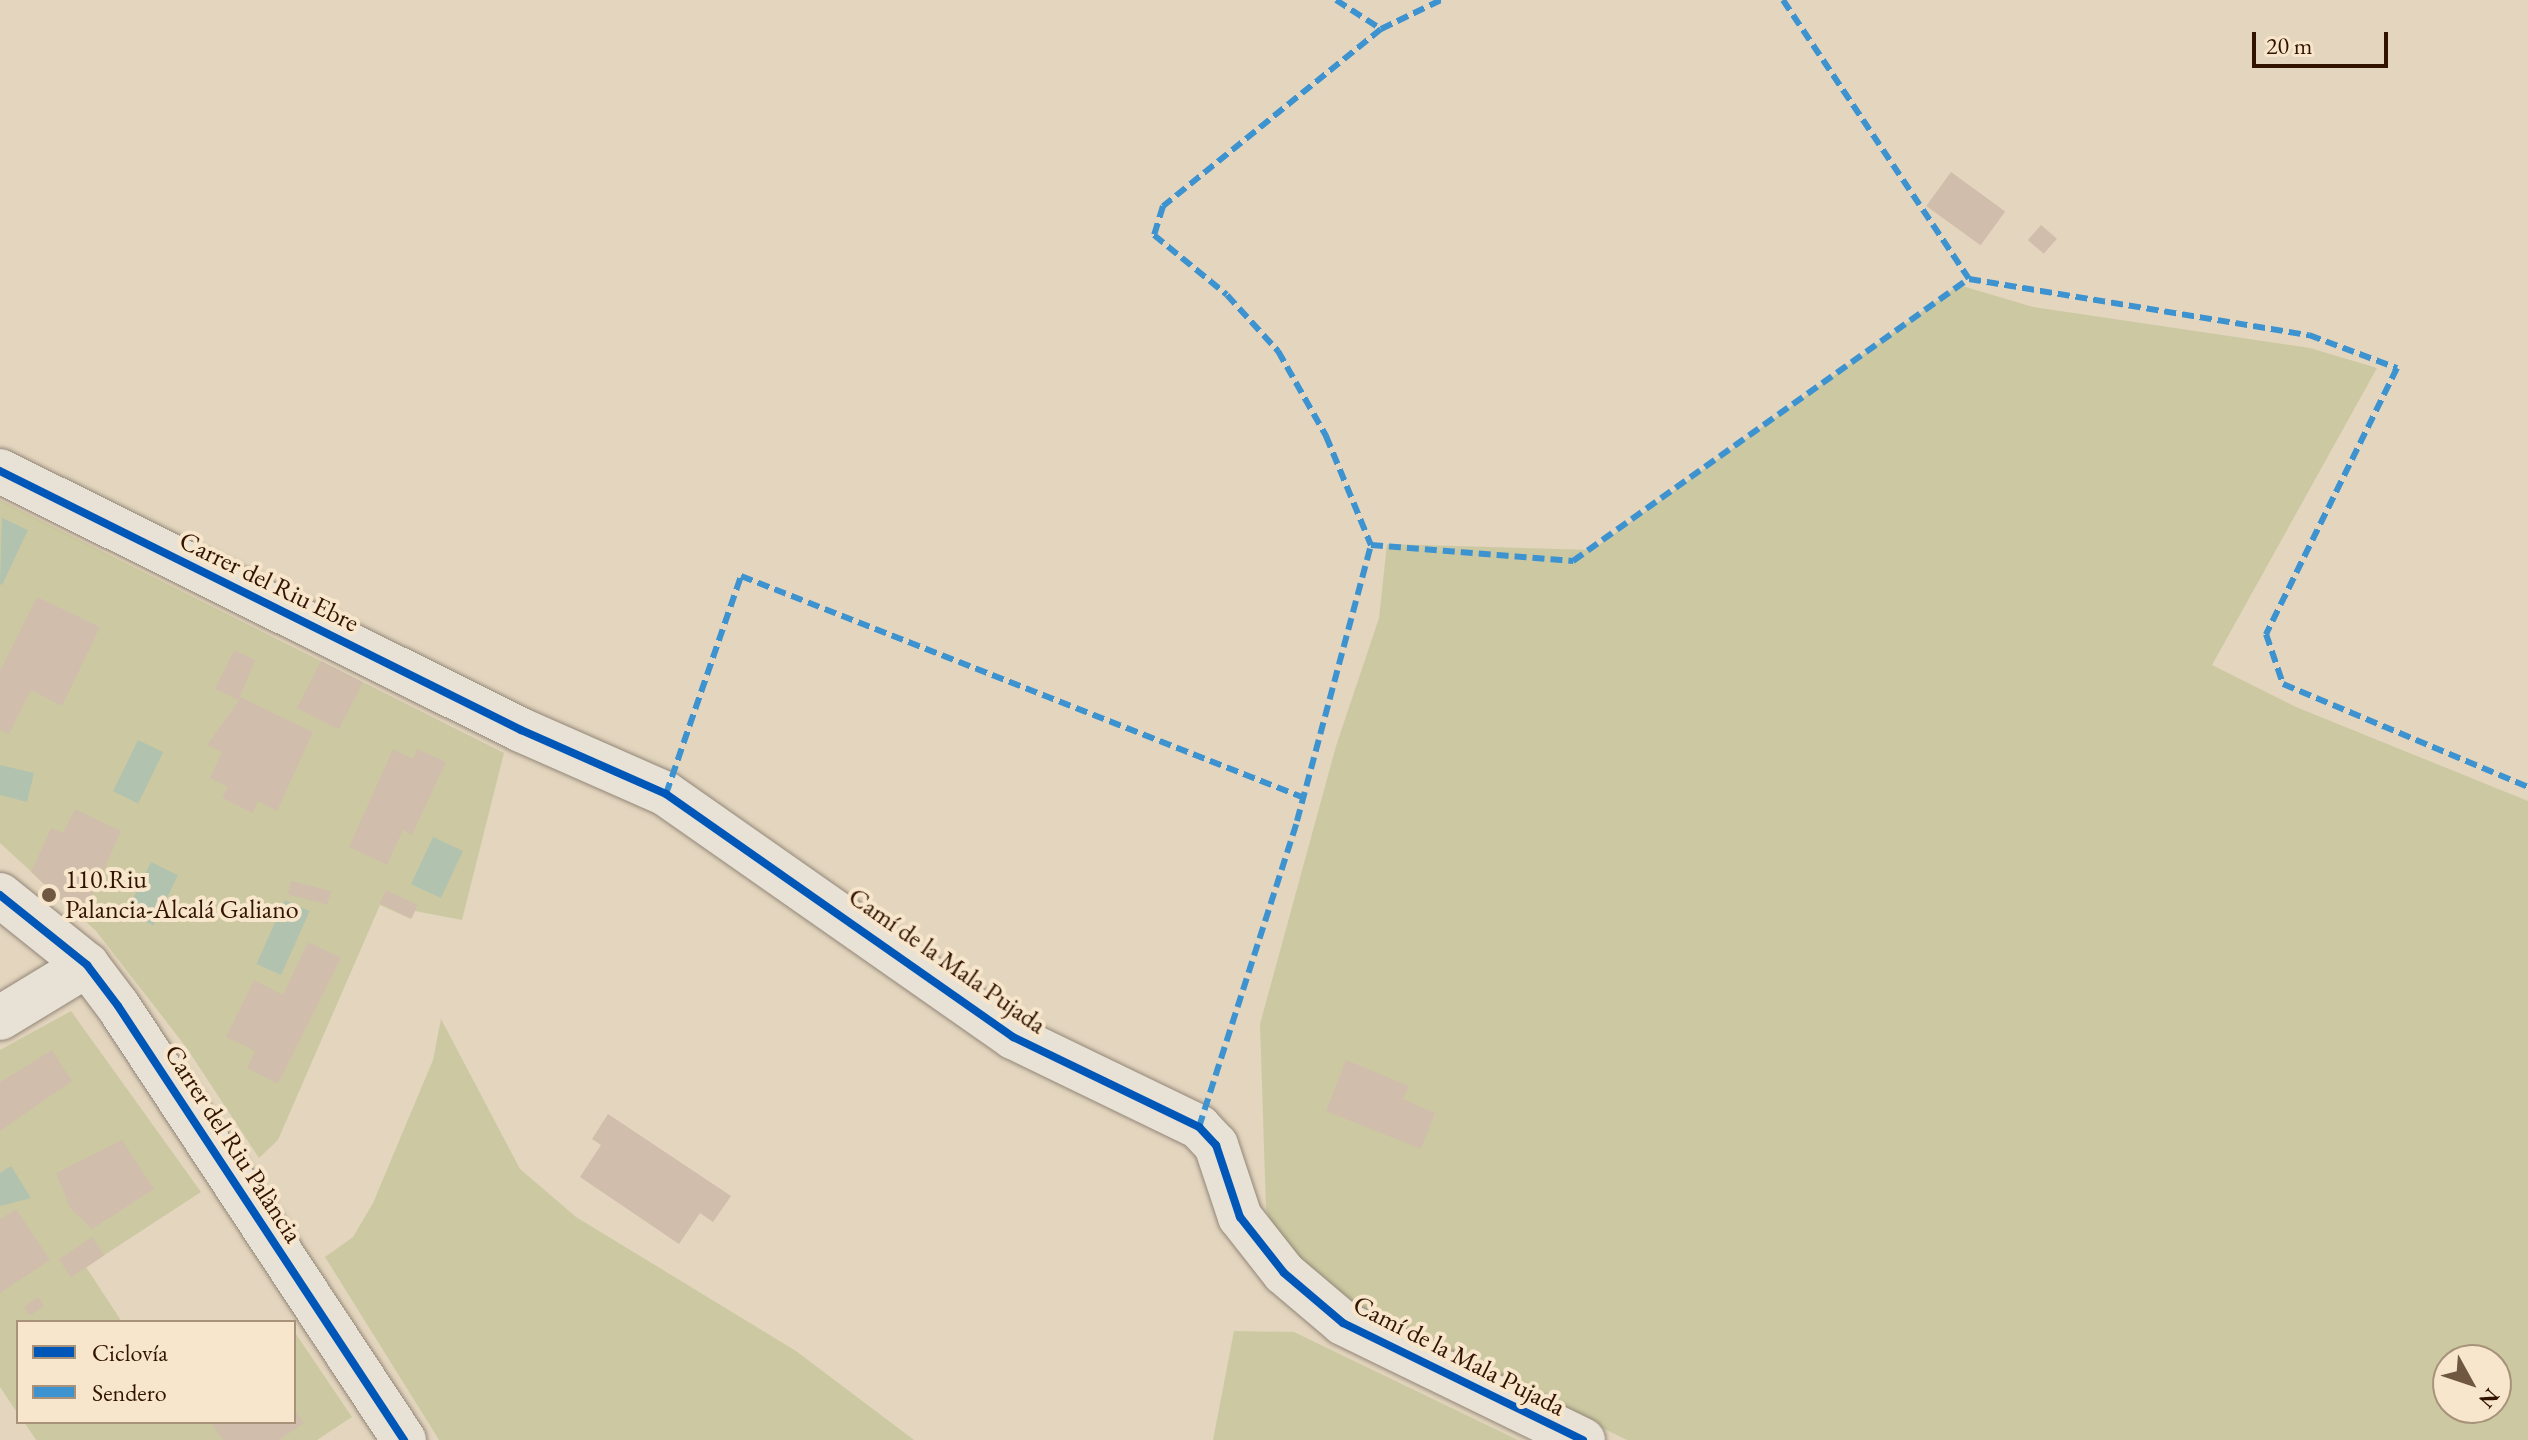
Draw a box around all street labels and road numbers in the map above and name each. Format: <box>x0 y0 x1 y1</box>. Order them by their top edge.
street label: Carrer del Riu Ebre <box>174 525 364 639</box>
street label: Camí de la Mala Pujada <box>842 881 1052 1041</box>
street label: Carrer del Riu Palància <box>157 1039 309 1249</box>
street label: Camí de la Mala Pujada <box>1348 1289 1570 1423</box>

